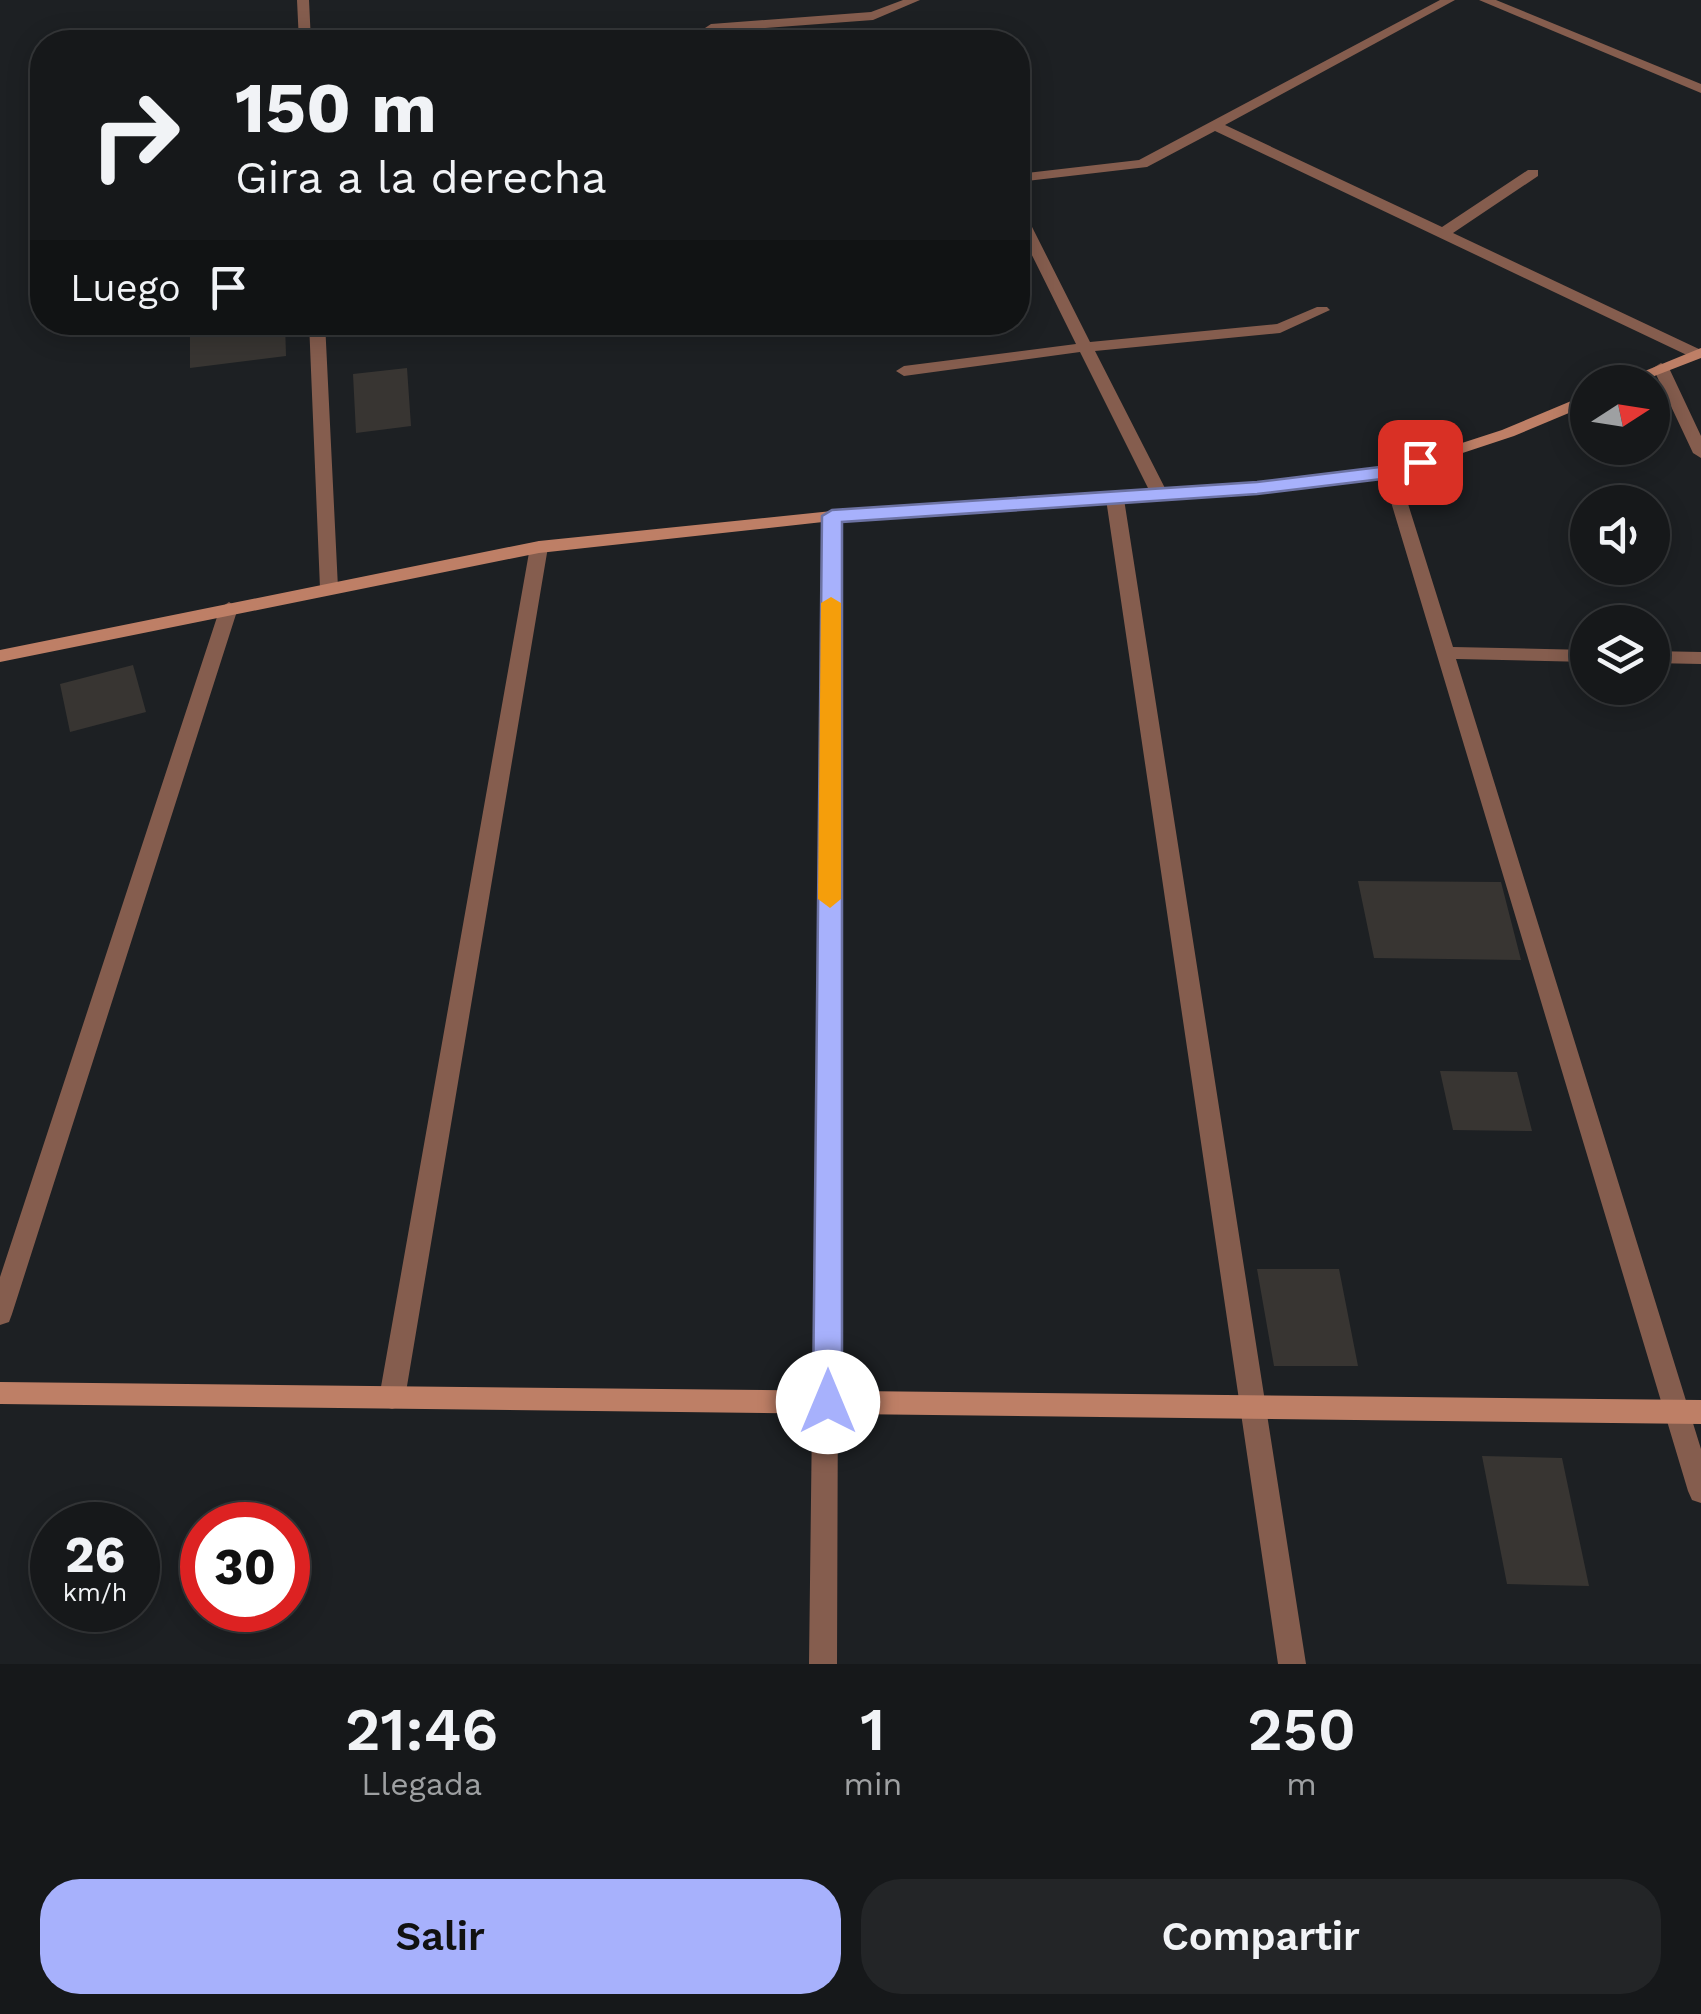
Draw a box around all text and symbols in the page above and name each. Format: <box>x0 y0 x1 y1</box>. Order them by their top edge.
text: 150 m <box>235 67 437 149</box>
icon: right <box>70 70 200 200</box>
text: Gira a la derecha <box>235 151 607 204</box>
icon: arrive <box>201 260 256 315</box>
text: Luego <box>70 266 181 310</box>
north arrow <box>1570 365 1670 465</box>
map controls <box>1570 365 1670 705</box>
pin <box>1378 420 1463 505</box>
icon: arrive <box>1393 435 1448 490</box>
button: sound <box>1570 485 1670 585</box>
button: layers <box>1570 605 1670 705</box>
position arrow <box>776 1350 880 1454</box>
speed limit sign: 30 <box>180 1502 310 1632</box>
text: 26 <box>65 1525 125 1584</box>
text: km/h <box>63 1578 127 1607</box>
text: 21:46 <box>345 1694 498 1765</box>
text: 1 <box>860 1694 885 1765</box>
text: 250 <box>1247 1694 1356 1765</box>
text: Llegada <box>361 1765 482 1803</box>
text: min <box>843 1765 902 1803</box>
text: m <box>1286 1765 1317 1803</box>
button: Salir <box>40 1879 841 1994</box>
button: Compartir <box>861 1879 1661 1994</box>

